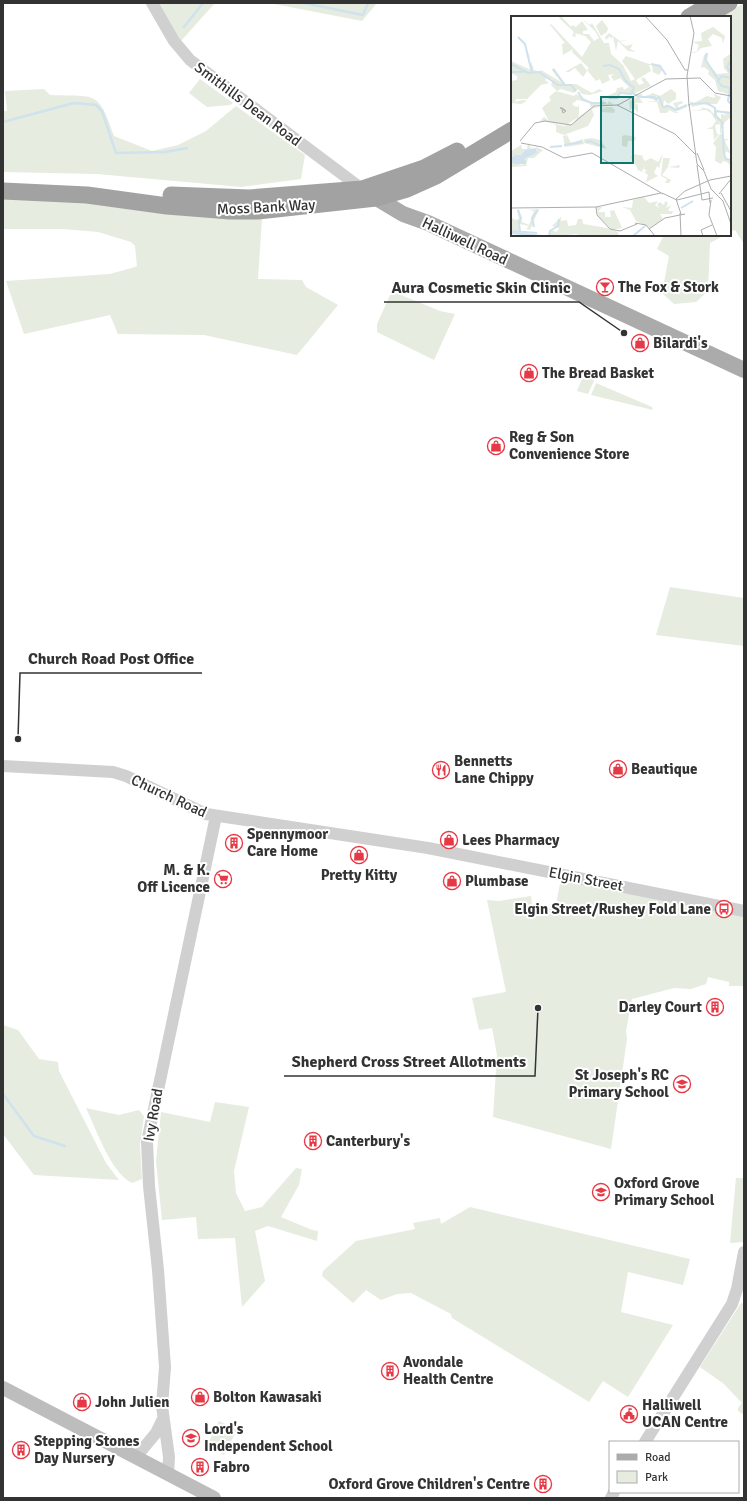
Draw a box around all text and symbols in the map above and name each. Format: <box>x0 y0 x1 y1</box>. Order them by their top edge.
inset map <box>511 16 731 236</box>
street label: Smithills Dean Road <box>191 58 305 150</box>
street label: Moss Bank Way <box>216 195 316 219</box>
street label: Halliwell Road <box>419 213 511 269</box>
callout: Aura Cosmetic Skin Clinic <box>384 274 579 302</box>
bar icon: The Fox & Stork <box>595 277 615 297</box>
text: Aura Cosmetic Skin Clinic <box>391 278 571 298</box>
place label: The Fox & Stork <box>618 278 719 296</box>
shop icon: Bilardi's <box>630 333 650 353</box>
place label: Bilardi's <box>653 334 708 352</box>
shop icon: The Bread Basket <box>519 363 539 383</box>
place label: The Bread Basket <box>542 364 654 382</box>
place label: Reg & Son Convenience Store <box>509 428 629 463</box>
shop icon: Reg & Son Convenience Store <box>486 436 506 456</box>
callout: Church Road Post Office <box>20 645 202 673</box>
text: Church Road Post Office <box>28 649 194 669</box>
place label: Bennetts Lane Chippy <box>454 752 534 787</box>
shop icon: Beautique <box>608 759 628 779</box>
restaurant icon: Bennetts Lane Chippy <box>431 760 451 780</box>
place label: Beautique <box>631 760 697 778</box>
street label: Church Road <box>128 771 210 821</box>
place label: Spennymoor Care Home <box>247 825 328 860</box>
shop icon: Lees Pharmacy <box>439 830 459 850</box>
place label: Lees Pharmacy <box>462 831 560 849</box>
building icon: Spennymoor Care Home <box>224 833 244 853</box>
shop icon: Pretty Kitty <box>349 845 369 865</box>
place label: M. & K. Off Licence <box>137 861 210 896</box>
street label: Elgin Street <box>547 863 625 895</box>
place label: Pretty Kitty <box>321 866 398 884</box>
supermarket icon: M. & K. Off Licence <box>213 869 233 889</box>
shop icon: Plumbase <box>442 871 462 891</box>
place label: Plumbase <box>465 872 529 890</box>
bus stop icon: Elgin Street/Rushey Fold Lane <box>714 899 734 919</box>
place label: Elgin Street/Rushey Fold Lane <box>514 900 711 918</box>
building icon: Darley Court <box>705 997 725 1017</box>
place label: Darley Court <box>619 998 702 1016</box>
callout: Shepherd Cross Street Allotments <box>284 1048 535 1076</box>
text: Shepherd Cross Street Allotments <box>292 1052 526 1072</box>
place label: St Joseph's RC Primary School <box>569 1066 669 1101</box>
school or university icon: St Joseph's RC Primary School <box>672 1074 692 1094</box>
street label: Ivy Road <box>139 1087 167 1143</box>
building icon: Canterbury's <box>303 1131 323 1151</box>
place label: Canterbury's <box>326 1132 411 1150</box>
place label: Oxford Grove Primary School <box>614 1174 715 1209</box>
school or university icon: Oxford Grove Primary School <box>591 1182 611 1202</box>
place label: Avondale Health Centre <box>403 1353 494 1388</box>
building icon: Avondale Health Centre <box>380 1361 400 1381</box>
shop icon: Bolton Kawasaki <box>190 1387 210 1407</box>
place label: Bolton Kawasaki <box>213 1388 322 1406</box>
shop icon: John Julien <box>72 1392 92 1412</box>
place label: John Julien <box>95 1393 169 1411</box>
place label: Halliwell UCAN Centre <box>642 1396 728 1431</box>
public building icon: Halliwell UCAN Centre <box>619 1404 639 1424</box>
place label: Lord's Independent School <box>204 1420 333 1455</box>
school or university icon: Lord's Independent School <box>181 1428 201 1448</box>
place label: Stepping Stones Day Nursery <box>34 1432 140 1467</box>
building icon: Stepping Stones Day Nursery <box>11 1440 31 1460</box>
legend <box>609 1441 739 1493</box>
text: Road <box>645 1450 671 1465</box>
building icon: Fabro <box>190 1457 210 1477</box>
place label: Fabro <box>213 1458 250 1476</box>
text: Park <box>645 1470 668 1485</box>
building icon: Oxford Grove Children's Centre <box>533 1474 553 1494</box>
place label: Oxford Grove Children's Centre <box>329 1475 530 1493</box>

